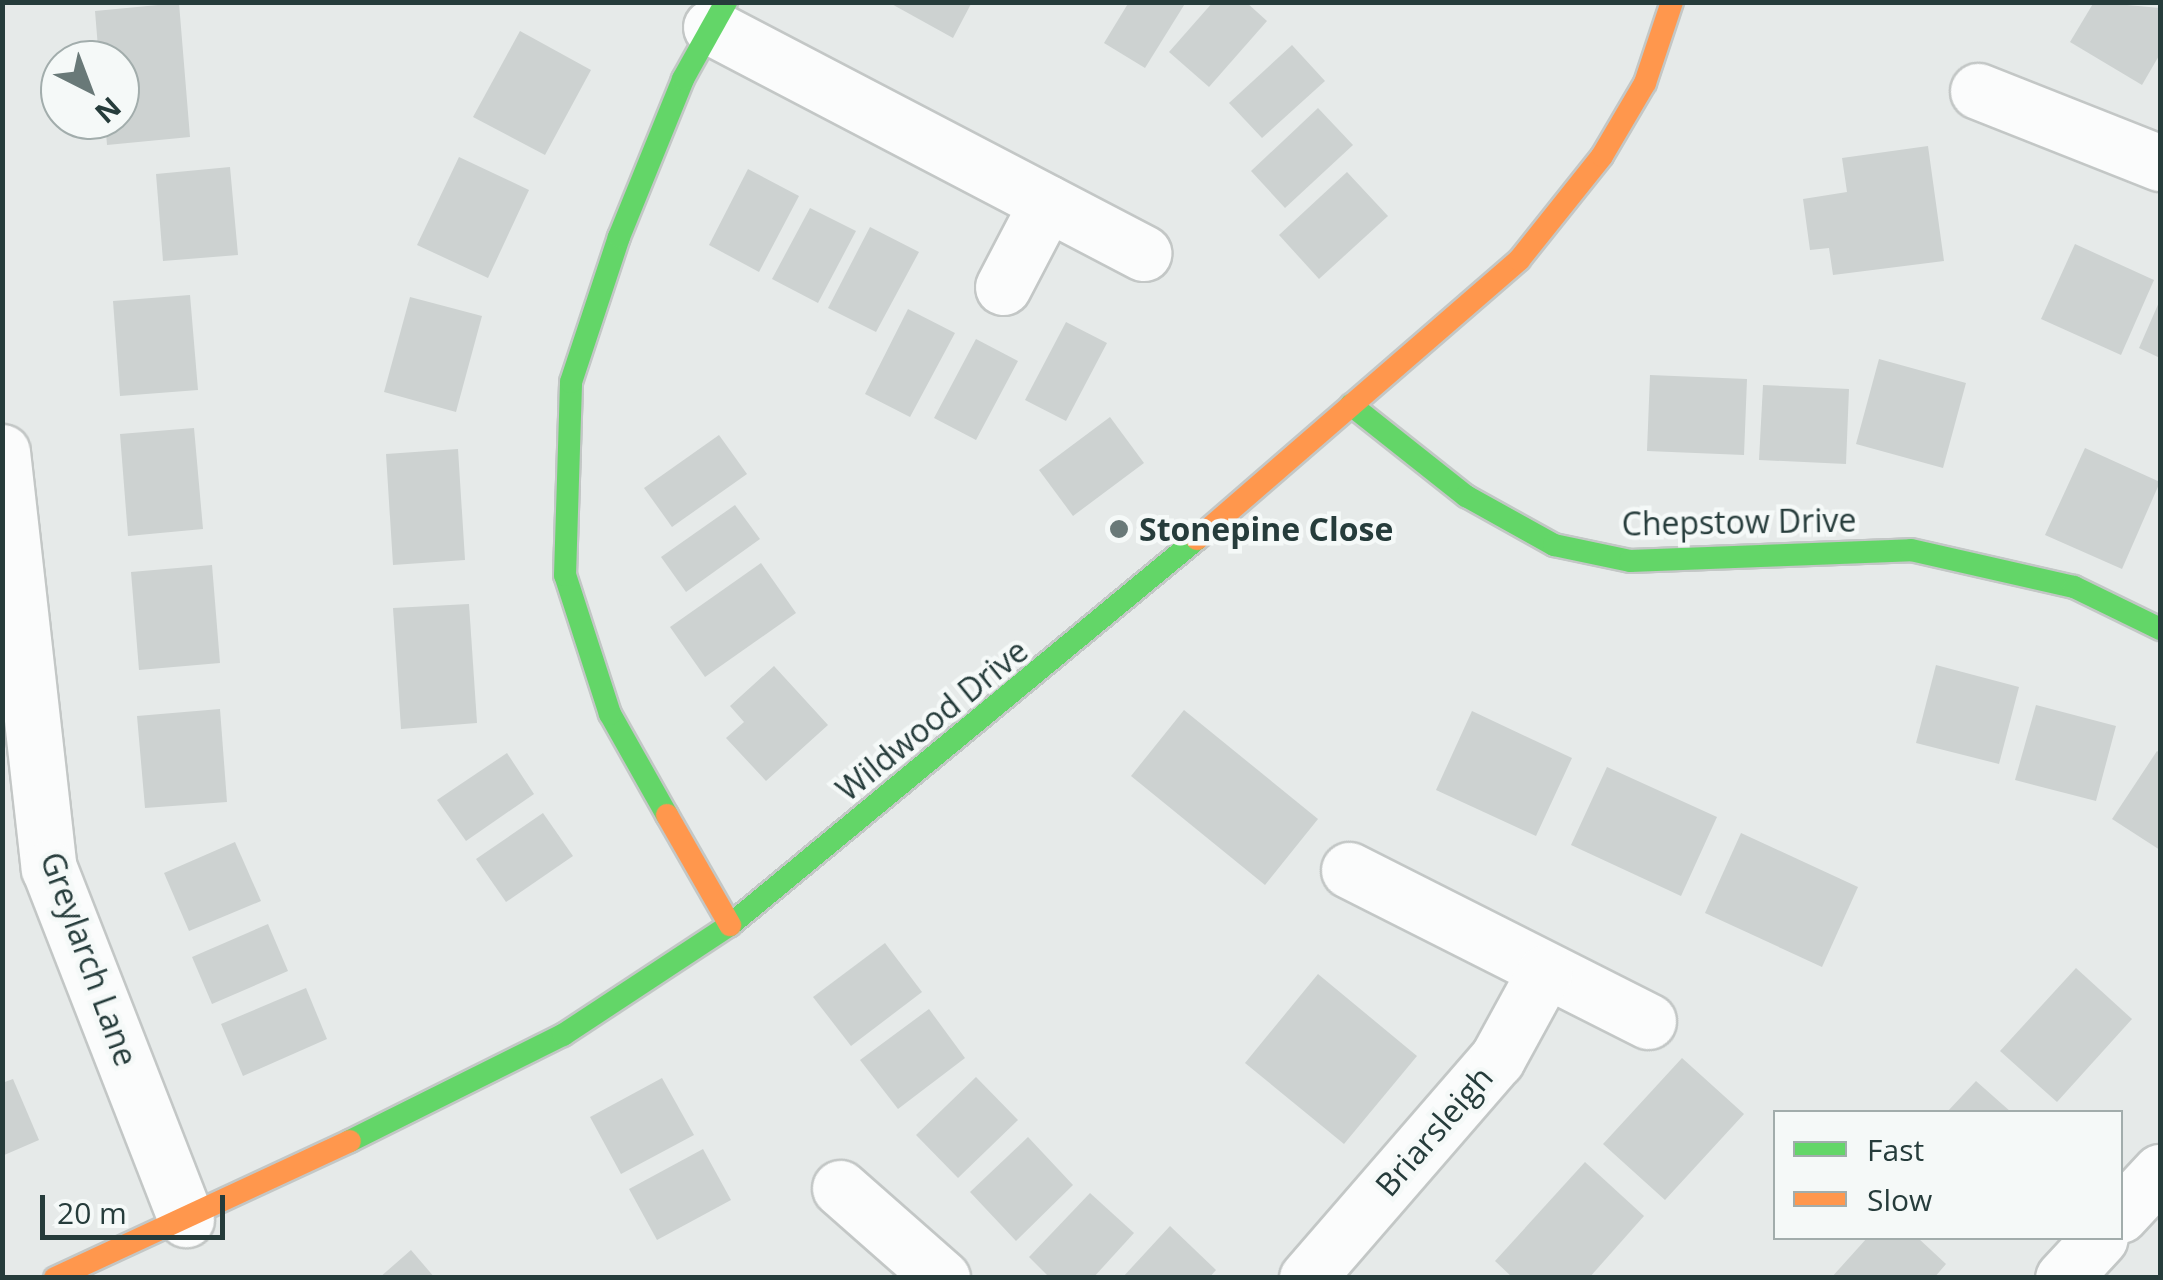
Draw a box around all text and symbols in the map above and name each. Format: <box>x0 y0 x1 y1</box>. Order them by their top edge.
north arrow <box>40 40 140 140</box>
text: N <box>88 89 130 133</box>
street label: Chepstow Drive <box>1621 501 1857 543</box>
place label: Stonepine Close <box>1139 510 1393 548</box>
marker: Stonepine Close <box>1108 518 1130 540</box>
street label: Wildwood Drive <box>829 631 1035 809</box>
street label: Greylarch Lane <box>33 847 145 1071</box>
street label: Briarsleigh <box>1367 1058 1501 1204</box>
legend <box>1773 1110 2123 1240</box>
text: Fast <box>1867 1129 1924 1170</box>
scale bar <box>45 1175 230 1237</box>
text: Slow <box>1867 1179 1932 1220</box>
text: 20 m <box>57 1192 127 1233</box>

